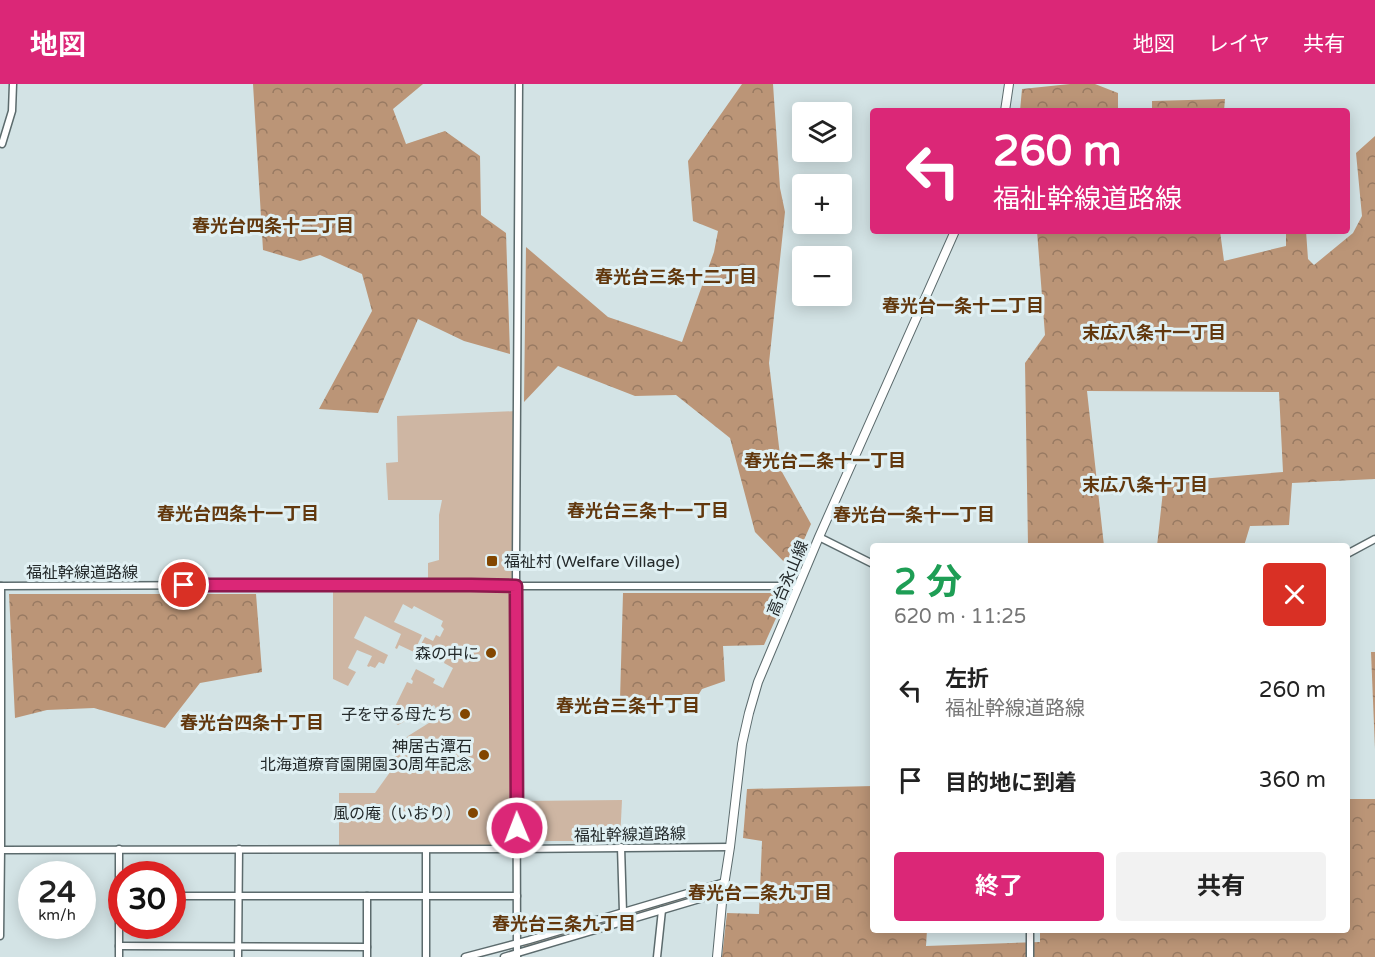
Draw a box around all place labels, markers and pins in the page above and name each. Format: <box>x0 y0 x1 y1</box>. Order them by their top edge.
place label: 福祉村 (Welfare Village) <box>504 552 680 572</box>
marker: 福祉村 (Welfare Village) <box>485 554 499 568</box>
pin <box>158 559 209 610</box>
place label: 森の中に <box>415 644 479 664</box>
marker: 森の中に <box>484 646 498 660</box>
place label: 子を守る母たち <box>341 705 453 725</box>
marker: 子を守る母たち <box>458 707 472 721</box>
place label: 神居古潭石 北海道療育園開園30周年記念 <box>260 737 472 775</box>
marker: 神居古潭石 北海道療育園開園30周年記念 <box>477 748 491 762</box>
place label: 風の庵（いおり） <box>333 804 461 824</box>
marker: 風の庵（いおり） <box>466 806 480 820</box>

